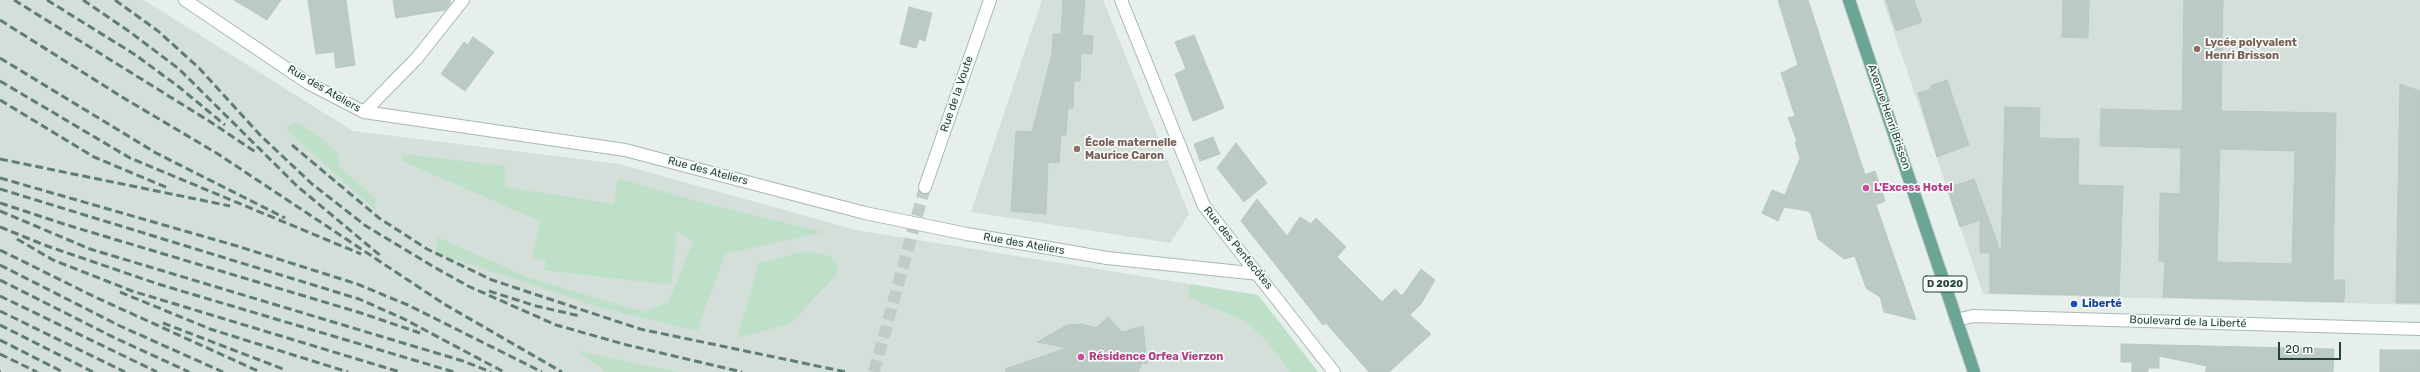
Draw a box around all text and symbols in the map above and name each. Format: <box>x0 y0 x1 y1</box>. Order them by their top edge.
place label: Lycée polyvalent Henri Brisson <box>2205 36 2297 62</box>
marker: Lycée polyvalent Henri Brisson <box>2192 44 2202 54</box>
street label: Rue de la Voute <box>938 54 976 134</box>
street label: Rue des Ateliers <box>285 63 363 115</box>
street label: Avenue Henri Brisson <box>1865 63 1913 171</box>
place label: École maternelle Maurice Caron <box>1085 136 1177 162</box>
marker: École maternelle Maurice Caron <box>1072 144 1082 154</box>
street label: Rue des Ateliers <box>666 154 750 188</box>
place label: L'Excess Hotel <box>1874 181 1953 195</box>
marker: L'Excess Hotel <box>1861 183 1871 193</box>
street label: Rue des Pentecôtes <box>1201 204 1275 292</box>
street label: Rue des Ateliers <box>982 230 1066 258</box>
road number: D 2020 <box>1923 276 1967 292</box>
place label: Liberté <box>2082 297 2122 311</box>
marker: Liberté <box>2069 299 2079 309</box>
street label: Boulevard de la Liberté <box>2129 313 2247 331</box>
scale bar <box>2280 334 2343 360</box>
text: 20 m <box>2285 342 2313 356</box>
place label: Résidence Orfea Vierzon <box>1089 350 1223 364</box>
marker: Résidence Orfea Vierzon <box>1076 352 1086 362</box>

